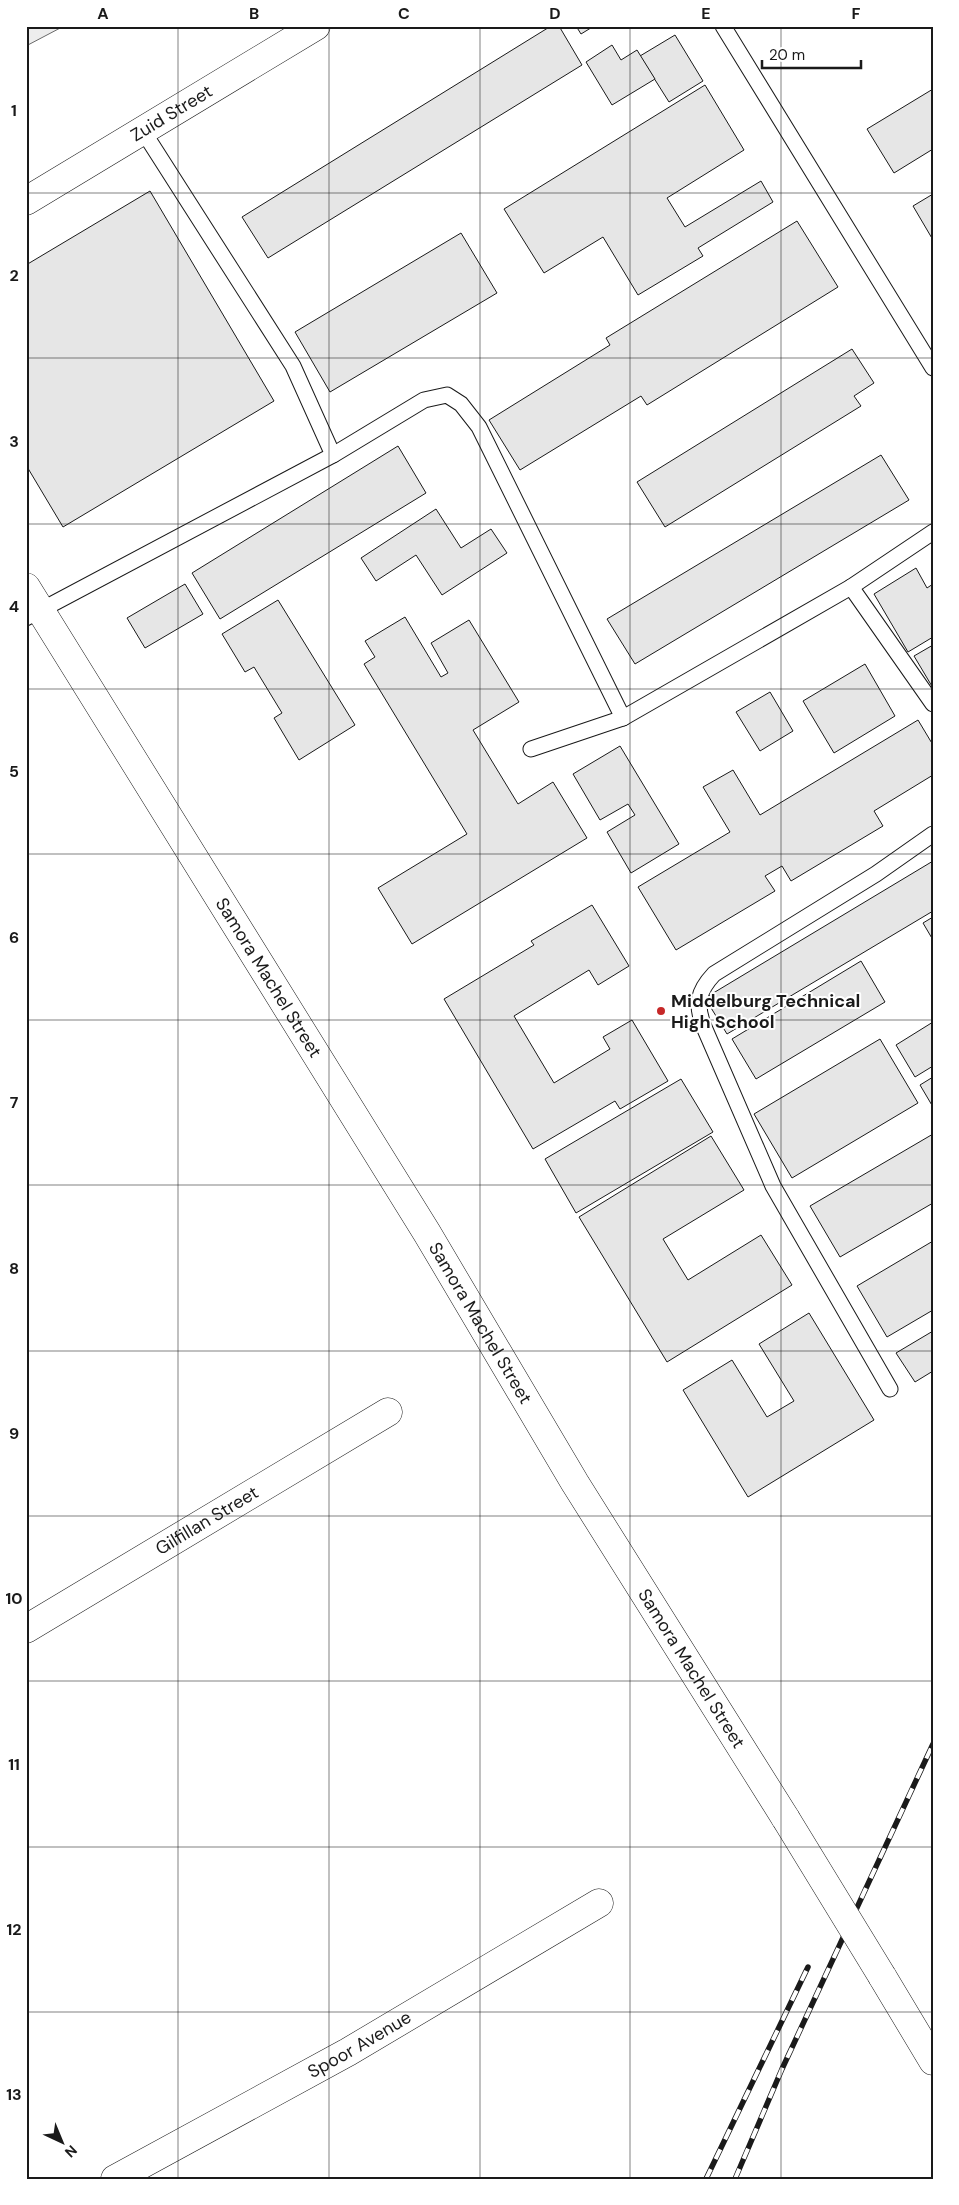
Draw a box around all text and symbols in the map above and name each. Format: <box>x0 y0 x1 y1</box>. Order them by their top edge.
text: A <box>97 3 109 24</box>
text: B <box>249 3 259 24</box>
text: C <box>398 3 410 24</box>
text: D <box>549 3 561 24</box>
text: E <box>701 3 711 24</box>
text: F <box>852 3 861 24</box>
scale bar <box>762 38 860 70</box>
text: 20 m <box>769 45 805 65</box>
street label: Zuid Street <box>126 79 217 147</box>
text: 1 <box>11 100 17 121</box>
text: 2 <box>9 265 19 286</box>
text: 3 <box>9 431 19 452</box>
text: 4 <box>9 596 19 617</box>
text: 5 <box>9 761 19 782</box>
street label: Samora Machel Street <box>210 893 327 1062</box>
text: 6 <box>9 927 19 948</box>
place label: Middelburg Technical High School <box>671 989 860 1034</box>
marker: Middelburg Technical High School <box>655 1005 667 1017</box>
text: 7 <box>10 1092 19 1113</box>
street label: Samora Machel Street <box>423 1238 537 1408</box>
text: 8 <box>9 1258 19 1279</box>
text: 9 <box>9 1423 19 1444</box>
street label: Gilfillan Street <box>151 1480 263 1561</box>
street label: Samora Machel Street <box>632 1584 751 1753</box>
text: 10 <box>5 1588 23 1609</box>
text: 11 <box>8 1754 20 1775</box>
text: 12 <box>6 1919 22 1940</box>
street label: Spoor Avenue <box>303 2005 416 2084</box>
text: 13 <box>6 2084 22 2105</box>
north arrow <box>38 2118 88 2168</box>
text: N <box>61 2141 81 2161</box>

